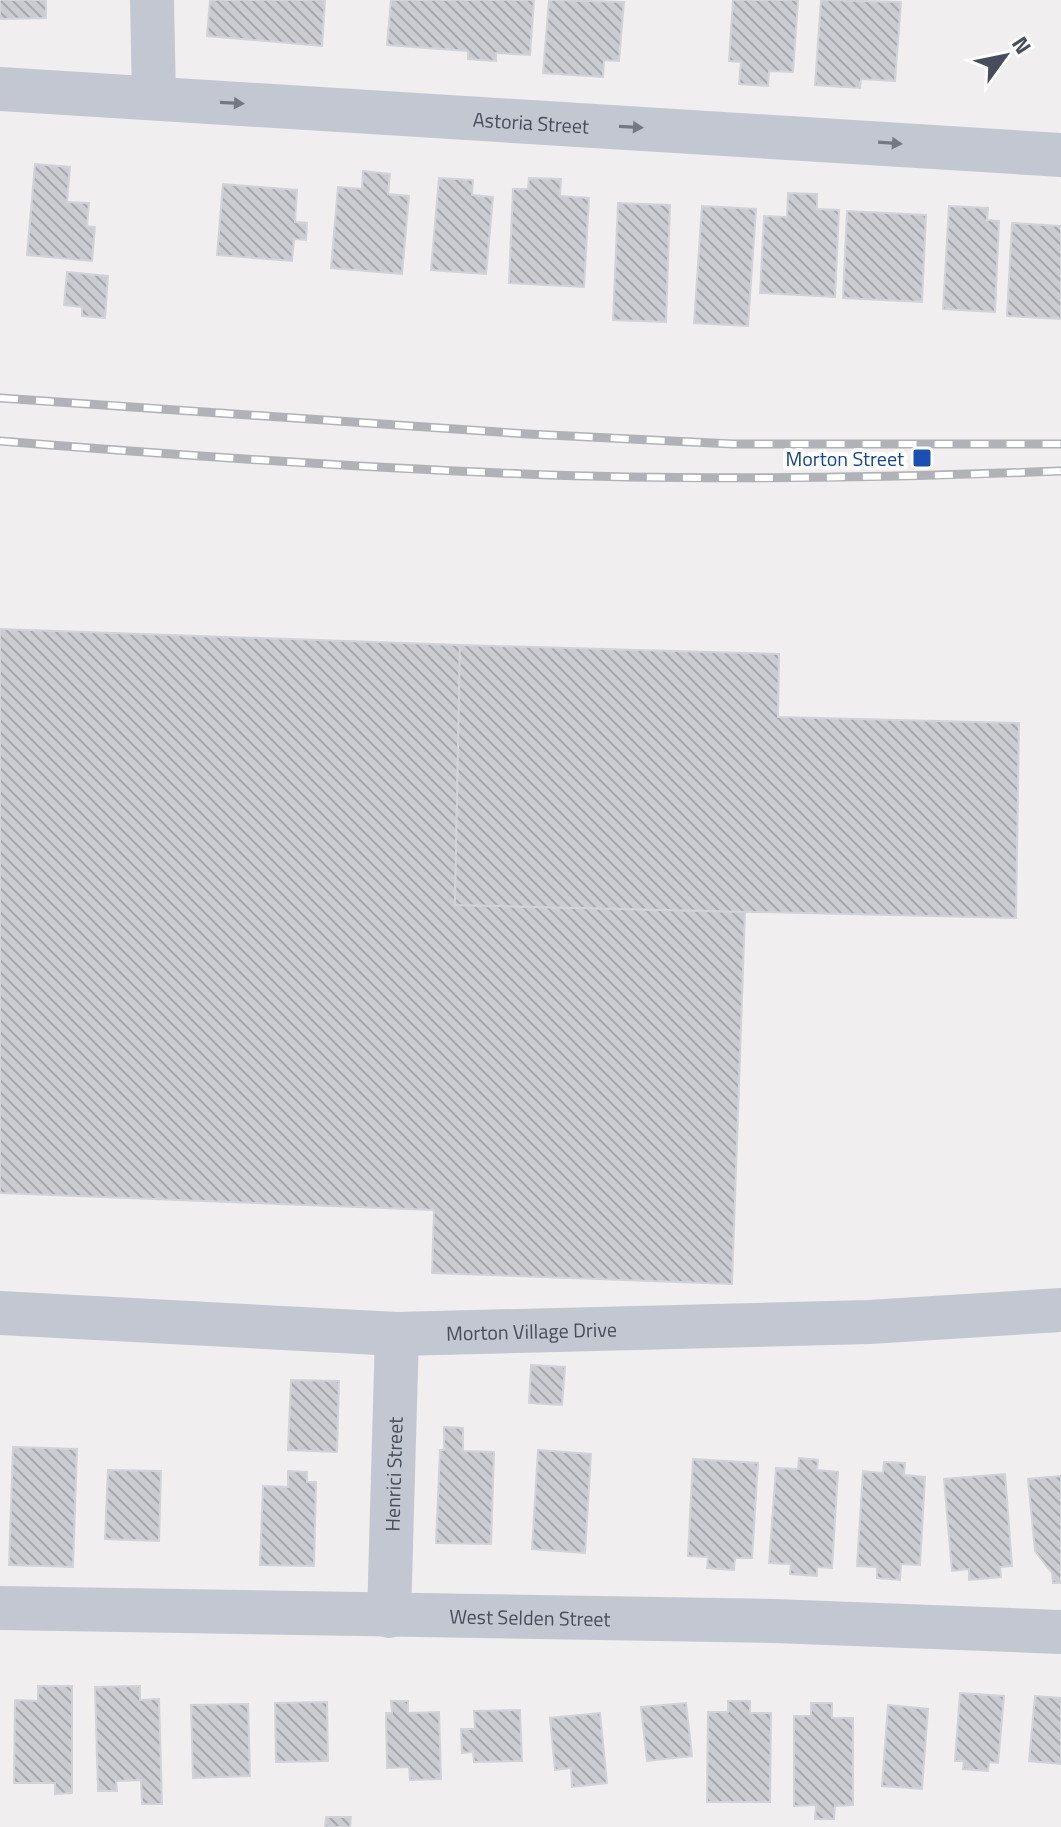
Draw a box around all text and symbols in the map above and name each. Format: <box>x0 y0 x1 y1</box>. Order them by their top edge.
north arrow <box>965 16 1045 96</box>
text: N <box>1003 29 1040 61</box>
one-way arrow <box>220 97 245 110</box>
street label: Astoria Street <box>472 103 590 141</box>
one-way arrow <box>619 121 644 134</box>
one-way arrow <box>878 137 903 150</box>
place label: Morton Street <box>786 443 904 474</box>
marker: Morton Street <box>911 447 933 469</box>
street label: Morton Village Drive <box>446 1313 617 1348</box>
street label: Henrici Street <box>376 1416 410 1532</box>
street label: West Selden Street <box>449 1600 611 1634</box>

